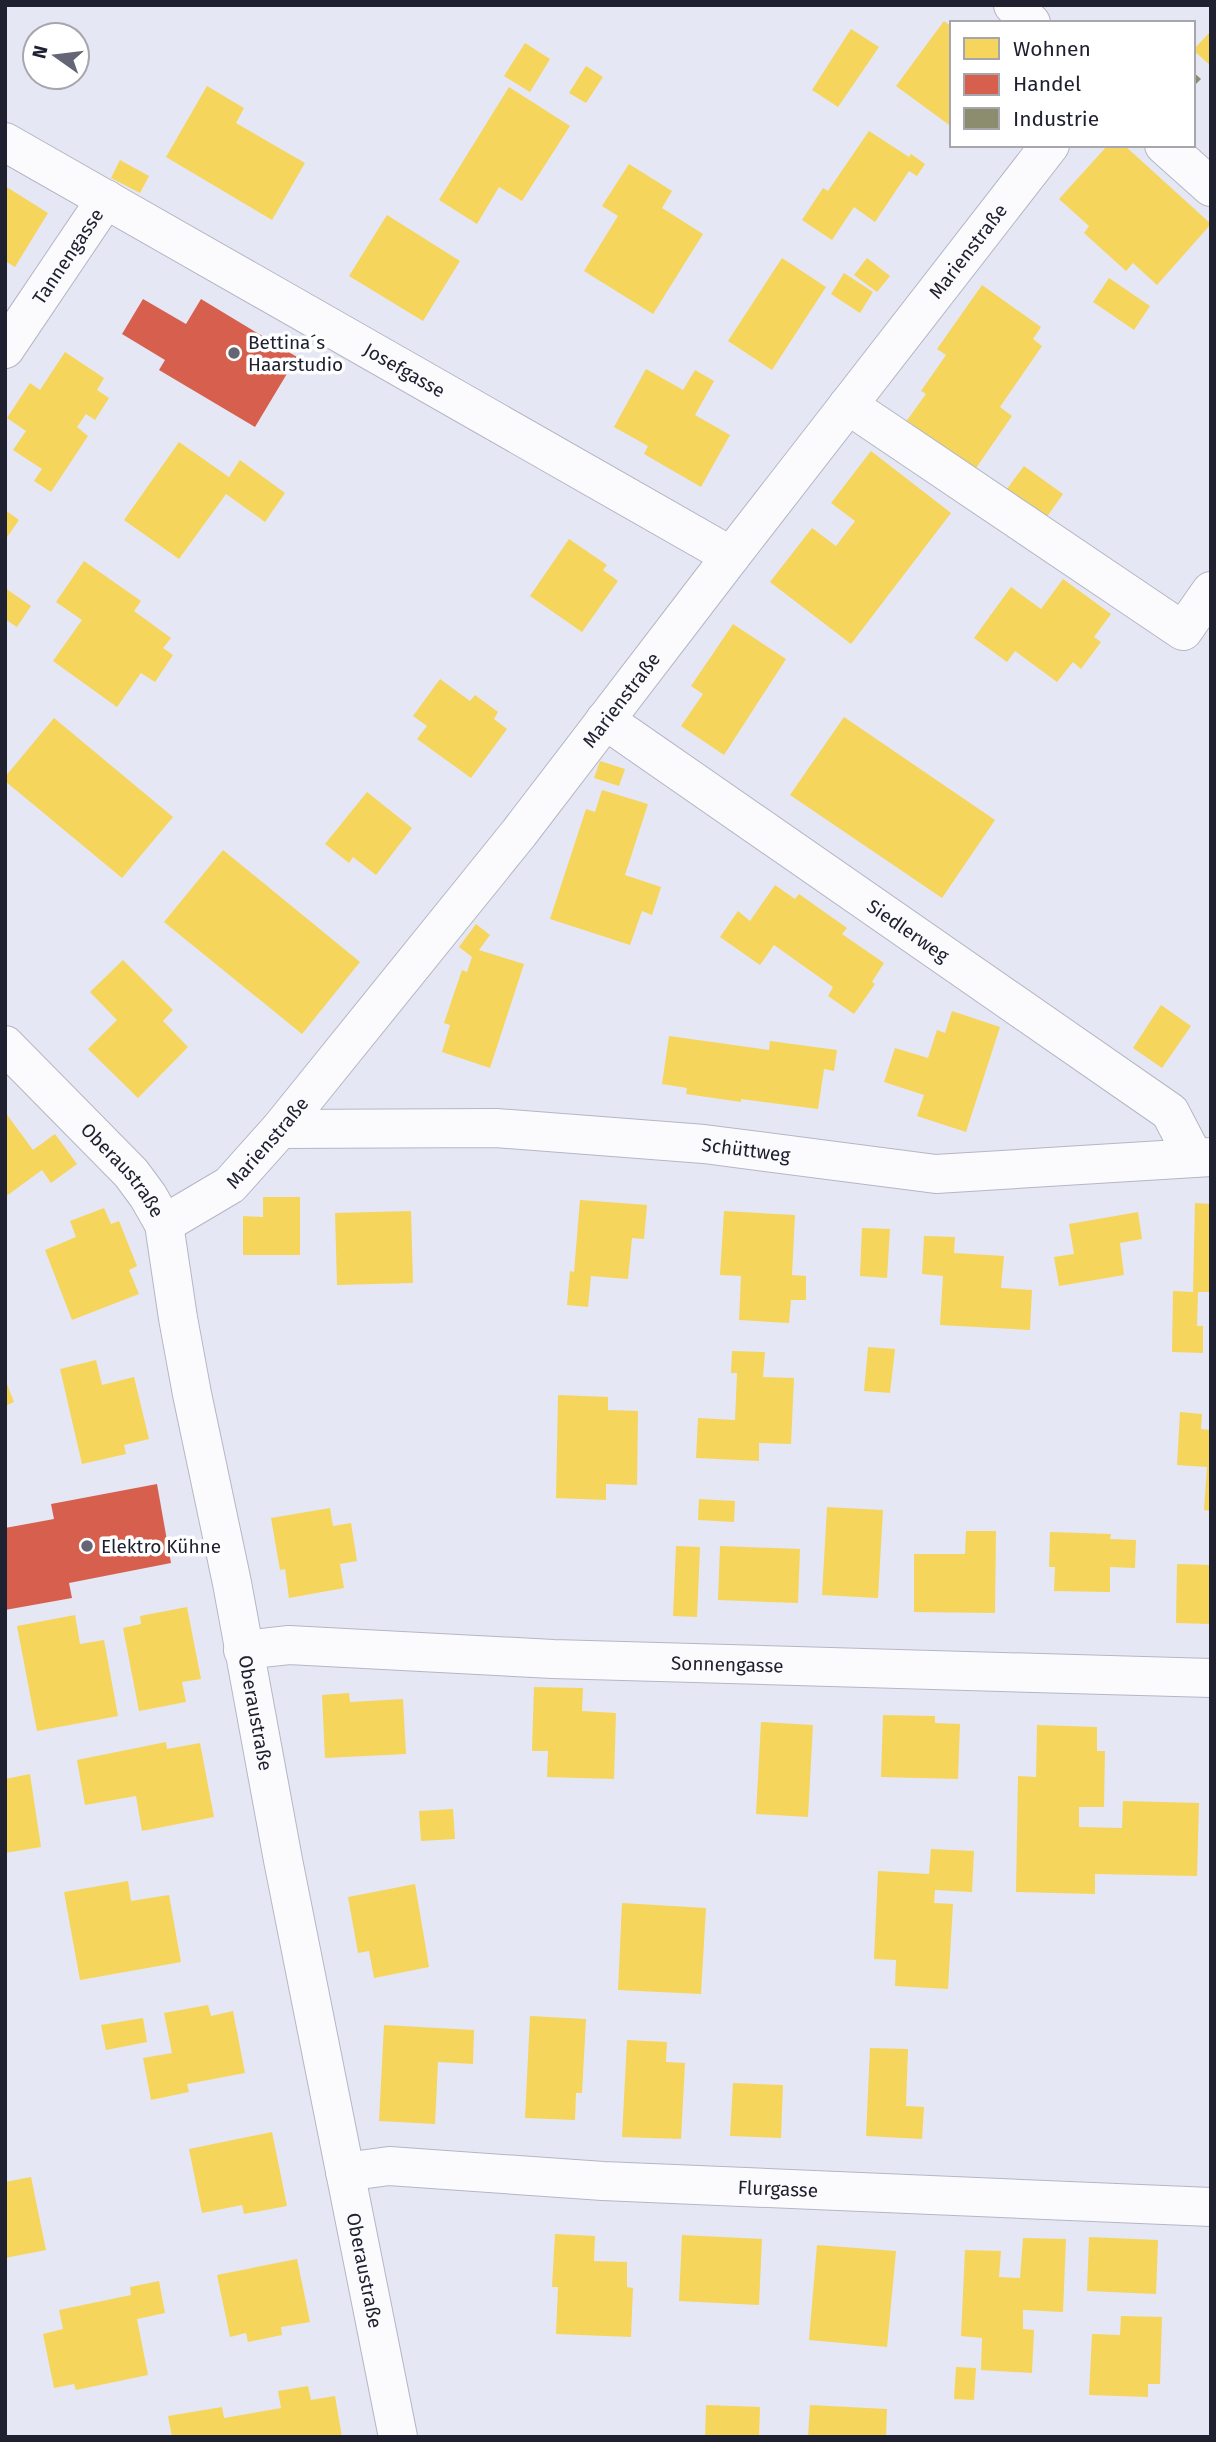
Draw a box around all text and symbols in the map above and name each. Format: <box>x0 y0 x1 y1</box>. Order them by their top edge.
north arrow <box>21 21 91 91</box>
legend <box>950 21 1195 147</box>
text: Wohnen <box>1013 36 1091 62</box>
text: N <box>27 43 53 61</box>
text: Handel <box>1013 71 1081 97</box>
text: Industrie <box>1013 106 1099 132</box>
street label: Marienstraße <box>924 199 1012 303</box>
street label: Tannengasse <box>27 204 108 308</box>
place label: Bettina´s Haarstudio <box>248 331 343 376</box>
street label: Josefgasse <box>360 338 449 402</box>
marker: Bettina´s Haarstudio <box>226 345 242 361</box>
street label: Marienstraße <box>577 648 665 752</box>
street label: Siedlerweg <box>863 894 954 967</box>
street label: Marienstraße <box>221 1092 313 1193</box>
street label: Oberaustraße <box>76 1118 169 1221</box>
street label: Schüttweg <box>700 1132 792 1167</box>
place label: Elektro Kühne <box>101 1535 221 1558</box>
marker: Elektro Kühne <box>79 1538 95 1554</box>
street label: Sonnengasse <box>671 1651 784 1677</box>
street label: Oberaustraße <box>234 1653 278 1773</box>
street label: Flurgasse <box>737 2175 819 2202</box>
street label: Oberaustraße <box>342 2211 388 2330</box>

